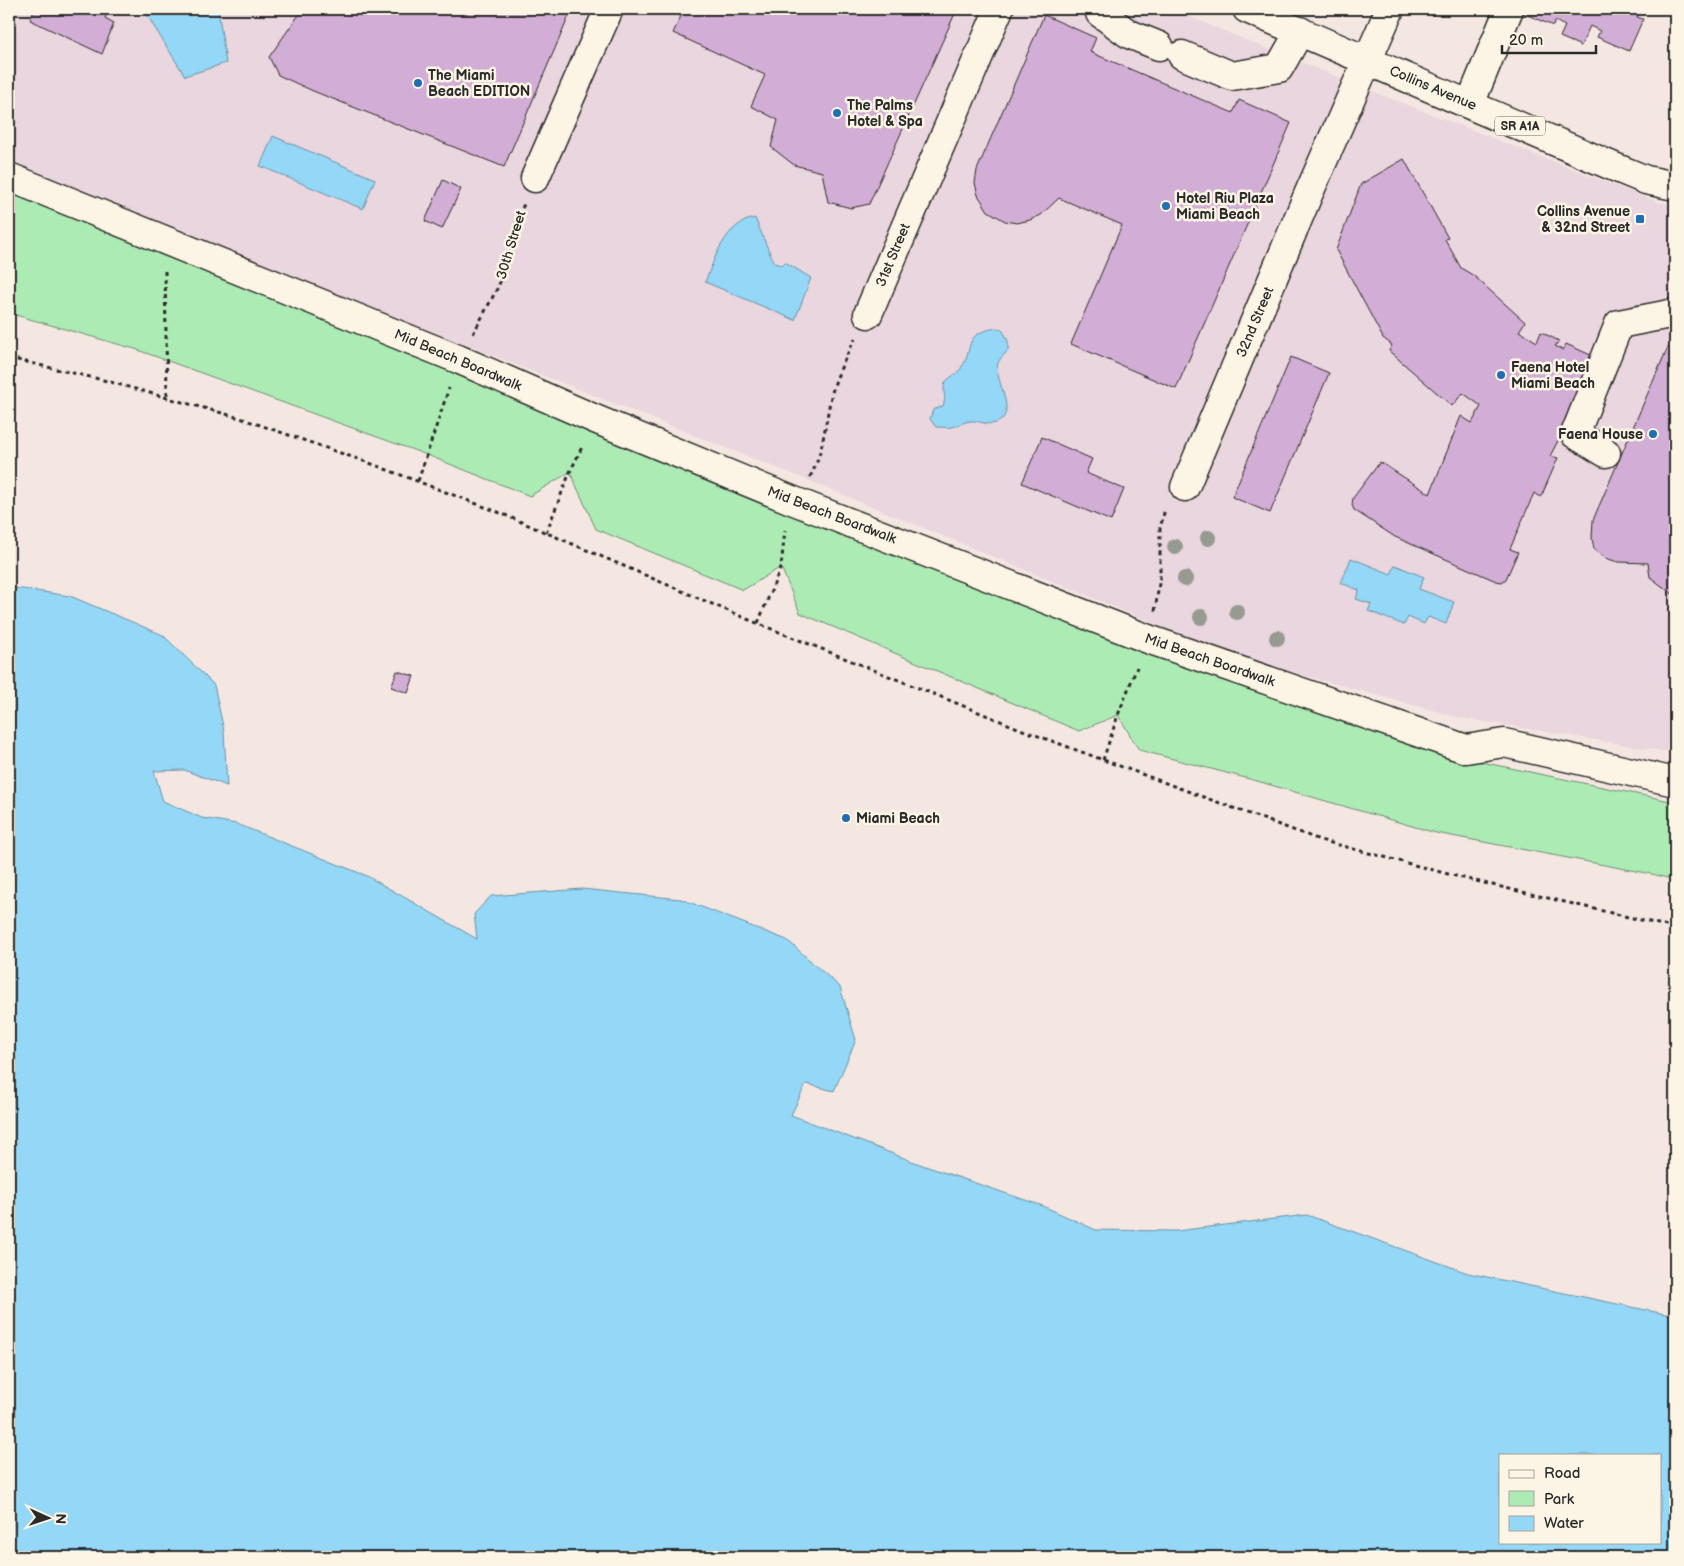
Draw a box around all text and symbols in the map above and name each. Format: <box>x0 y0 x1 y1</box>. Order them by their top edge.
scale bar <box>1502 22 1595 54</box>
text: 20 m <box>1509 31 1543 50</box>
street label: Collins Avenue <box>1387 62 1479 114</box>
place label: The Miami Beach EDITION <box>428 67 530 100</box>
marker: The Miami Beach EDITION <box>412 77 424 89</box>
place label: The Palms Hotel & Spa <box>847 97 923 130</box>
marker: The Palms Hotel & Spa <box>831 107 843 119</box>
road number: SR A1A <box>1495 116 1545 136</box>
place label: Hotel Riu Plaza Miami Beach <box>1176 190 1274 223</box>
marker: Hotel Riu Plaza Miami Beach <box>1160 200 1172 212</box>
place label: Collins Avenue & 32nd Street <box>1537 203 1630 236</box>
street label: 30th Street <box>493 208 530 281</box>
marker: Collins Avenue & 32nd Street <box>1634 213 1646 225</box>
street label: 31st Street <box>872 220 914 289</box>
street label: 32nd Street <box>1233 284 1278 360</box>
street label: Mid Beach Boardwalk <box>392 325 524 395</box>
place label: Faena Hotel Miami Beach <box>1511 359 1595 392</box>
marker: Faena Hotel Miami Beach <box>1495 369 1507 381</box>
place label: Faena House <box>1558 426 1643 443</box>
marker: Faena House <box>1647 428 1659 440</box>
street label: Mid Beach Boardwalk <box>765 483 899 548</box>
street label: Mid Beach Boardwalk <box>1143 630 1278 690</box>
place label: Miami Beach <box>856 810 940 827</box>
marker: Miami Beach <box>840 812 852 824</box>
legend <box>1499 1454 1662 1544</box>
text: Road <box>1544 1464 1580 1483</box>
text: Park <box>1544 1490 1575 1509</box>
north arrow <box>22 1494 72 1544</box>
text: N <box>52 1513 69 1524</box>
text: Water <box>1544 1514 1584 1533</box>

